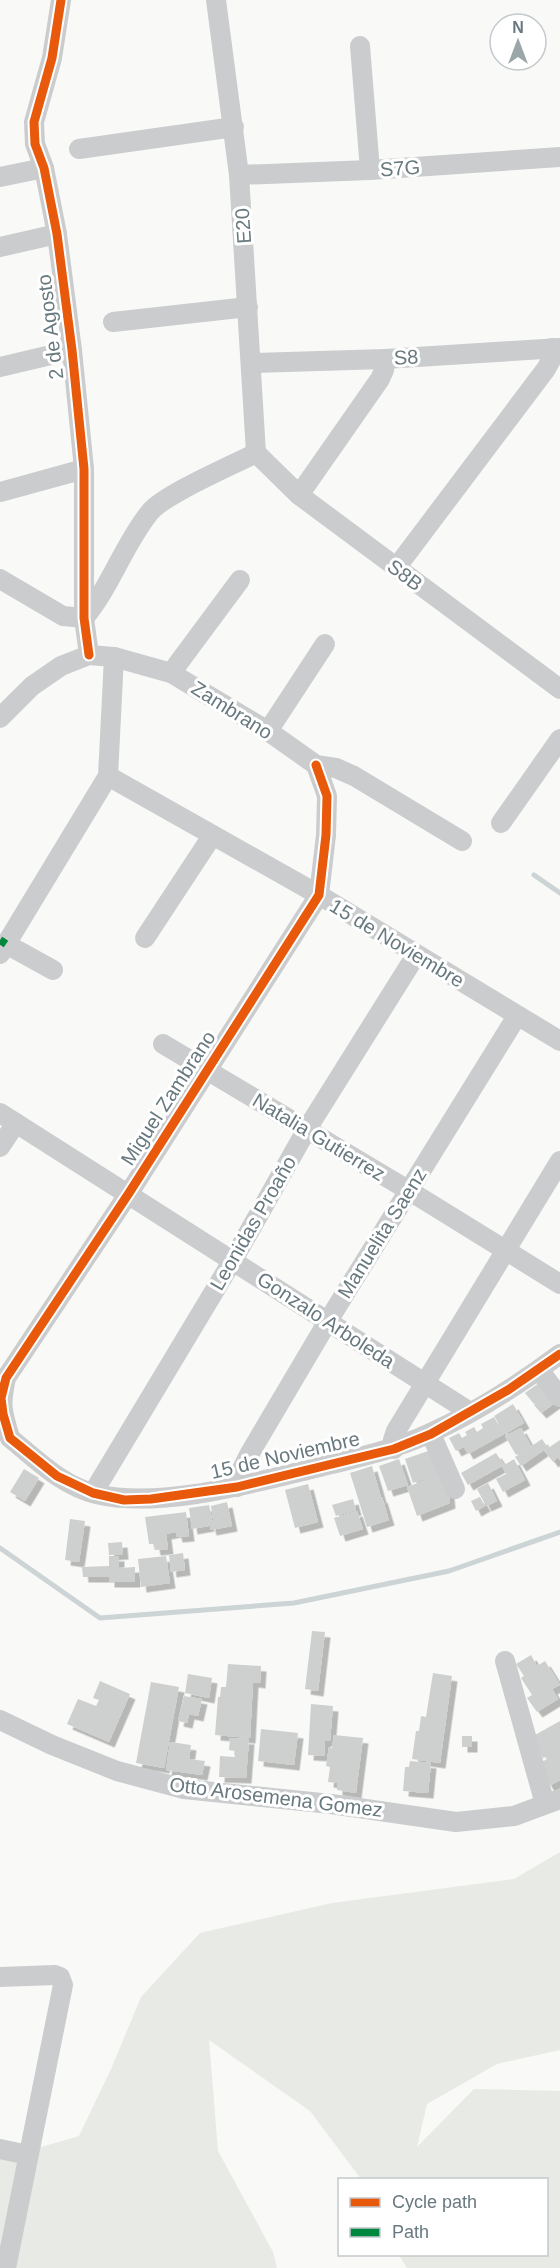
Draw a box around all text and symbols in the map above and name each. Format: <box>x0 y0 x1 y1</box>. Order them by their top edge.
north arrow <box>488 12 548 72</box>
text: N <box>512 19 524 36</box>
street label: S7G <box>379 156 421 180</box>
street label: E20 <box>231 207 255 245</box>
street label: 2 de Agosto <box>33 273 67 381</box>
street label: S8 <box>393 345 419 369</box>
street label: S8B <box>383 555 427 595</box>
street label: Zambrano <box>188 677 276 743</box>
street label: 15 de Noviembre <box>326 894 468 992</box>
street label: Miguel Zambrano <box>116 1027 220 1169</box>
street label: Natalia Gutierrez <box>249 1089 389 1185</box>
street label: Leonidas Proaño <box>206 1152 300 1294</box>
street label: Manuelita Saenz <box>333 1164 431 1302</box>
street label: Gonzalo Arboleda <box>253 1267 399 1373</box>
street label: 15 de Noviembre <box>208 1427 362 1483</box>
street label: Otto Arosemena Gomez <box>168 1773 384 1821</box>
legend <box>338 2178 548 2256</box>
text: Cycle path <box>392 2192 477 2212</box>
text: Path <box>392 2222 429 2242</box>

